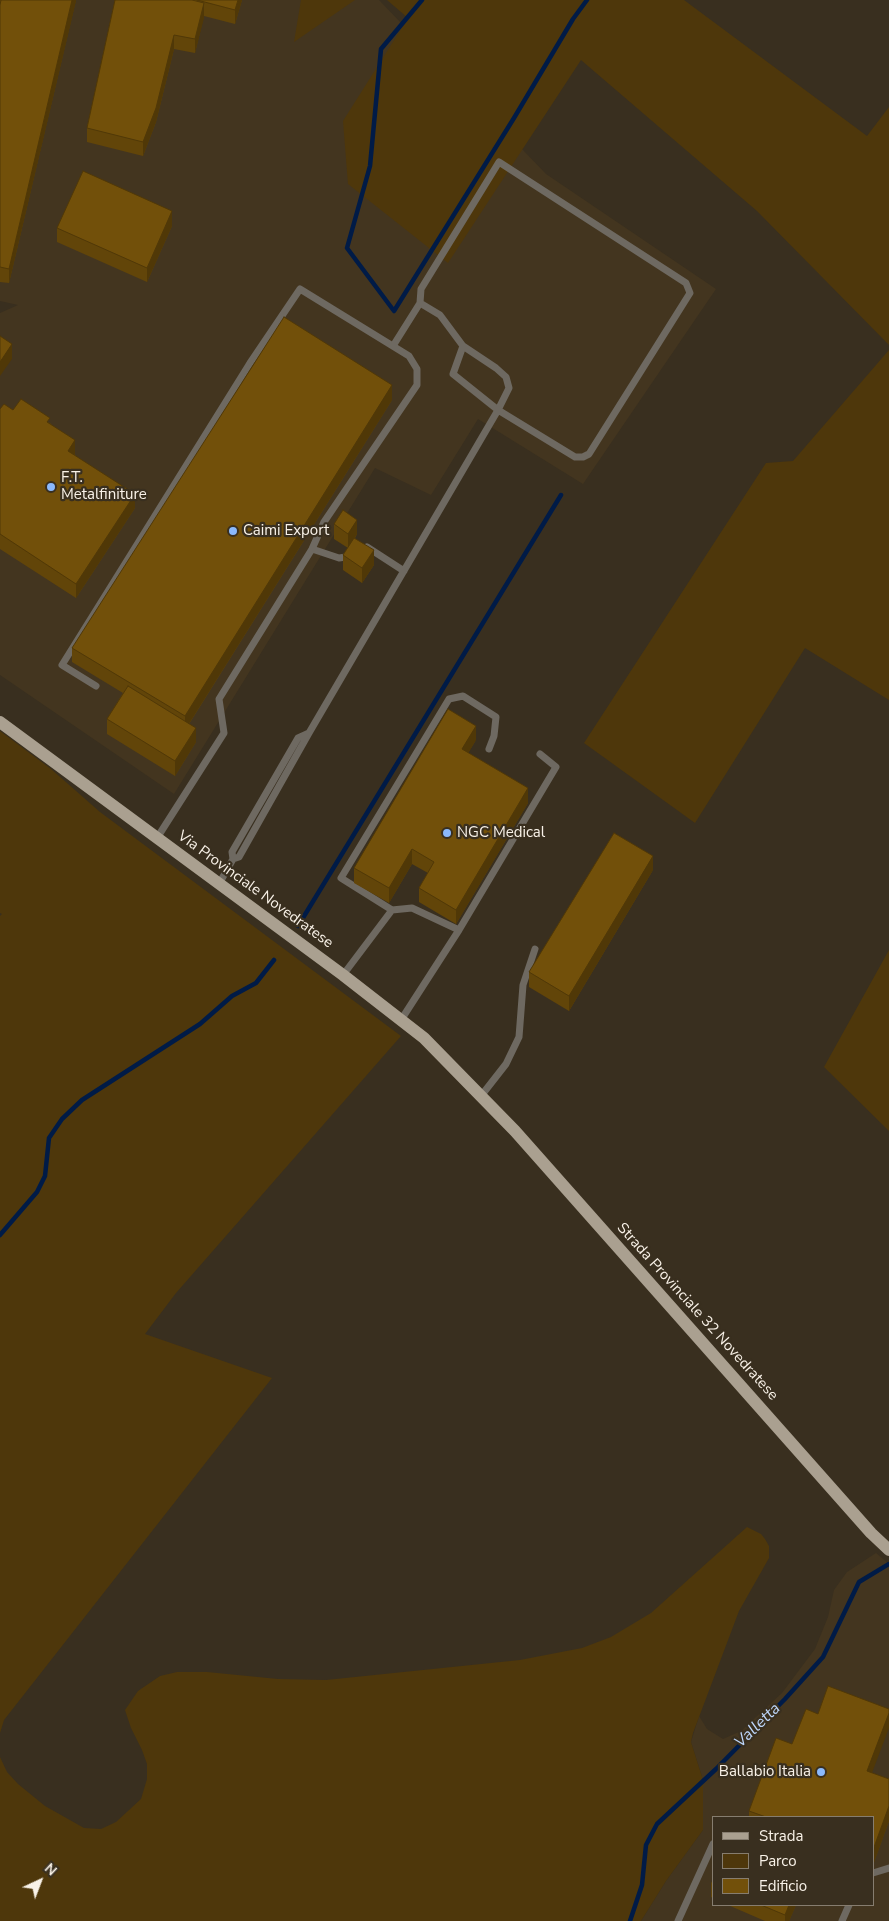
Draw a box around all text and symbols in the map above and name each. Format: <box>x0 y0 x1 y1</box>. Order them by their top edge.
place label: F.T. Metalfiniture <box>61 469 147 504</box>
marker: F.T. Metalfiniture <box>45 481 57 493</box>
place label: Caimi Export <box>243 522 329 540</box>
marker: Caimi Export <box>227 525 239 537</box>
place label: NGC Medical <box>457 824 545 842</box>
street label: Via Provinciale Novedratese <box>174 827 336 953</box>
marker: NGC Medical <box>441 827 453 839</box>
street label: Strada Provinciale 32 Novedratese <box>613 1220 781 1404</box>
water label: Valletta <box>731 1700 785 1752</box>
place label: Ballabio Italia <box>719 1763 811 1781</box>
marker: Ballabio Italia <box>815 1766 827 1778</box>
legend <box>712 1816 874 1906</box>
text: Strada <box>759 1826 803 1846</box>
text: Parco <box>759 1851 797 1871</box>
north arrow <box>15 1856 65 1906</box>
text: N <box>40 1859 61 1880</box>
text: Edificio <box>759 1876 807 1896</box>

